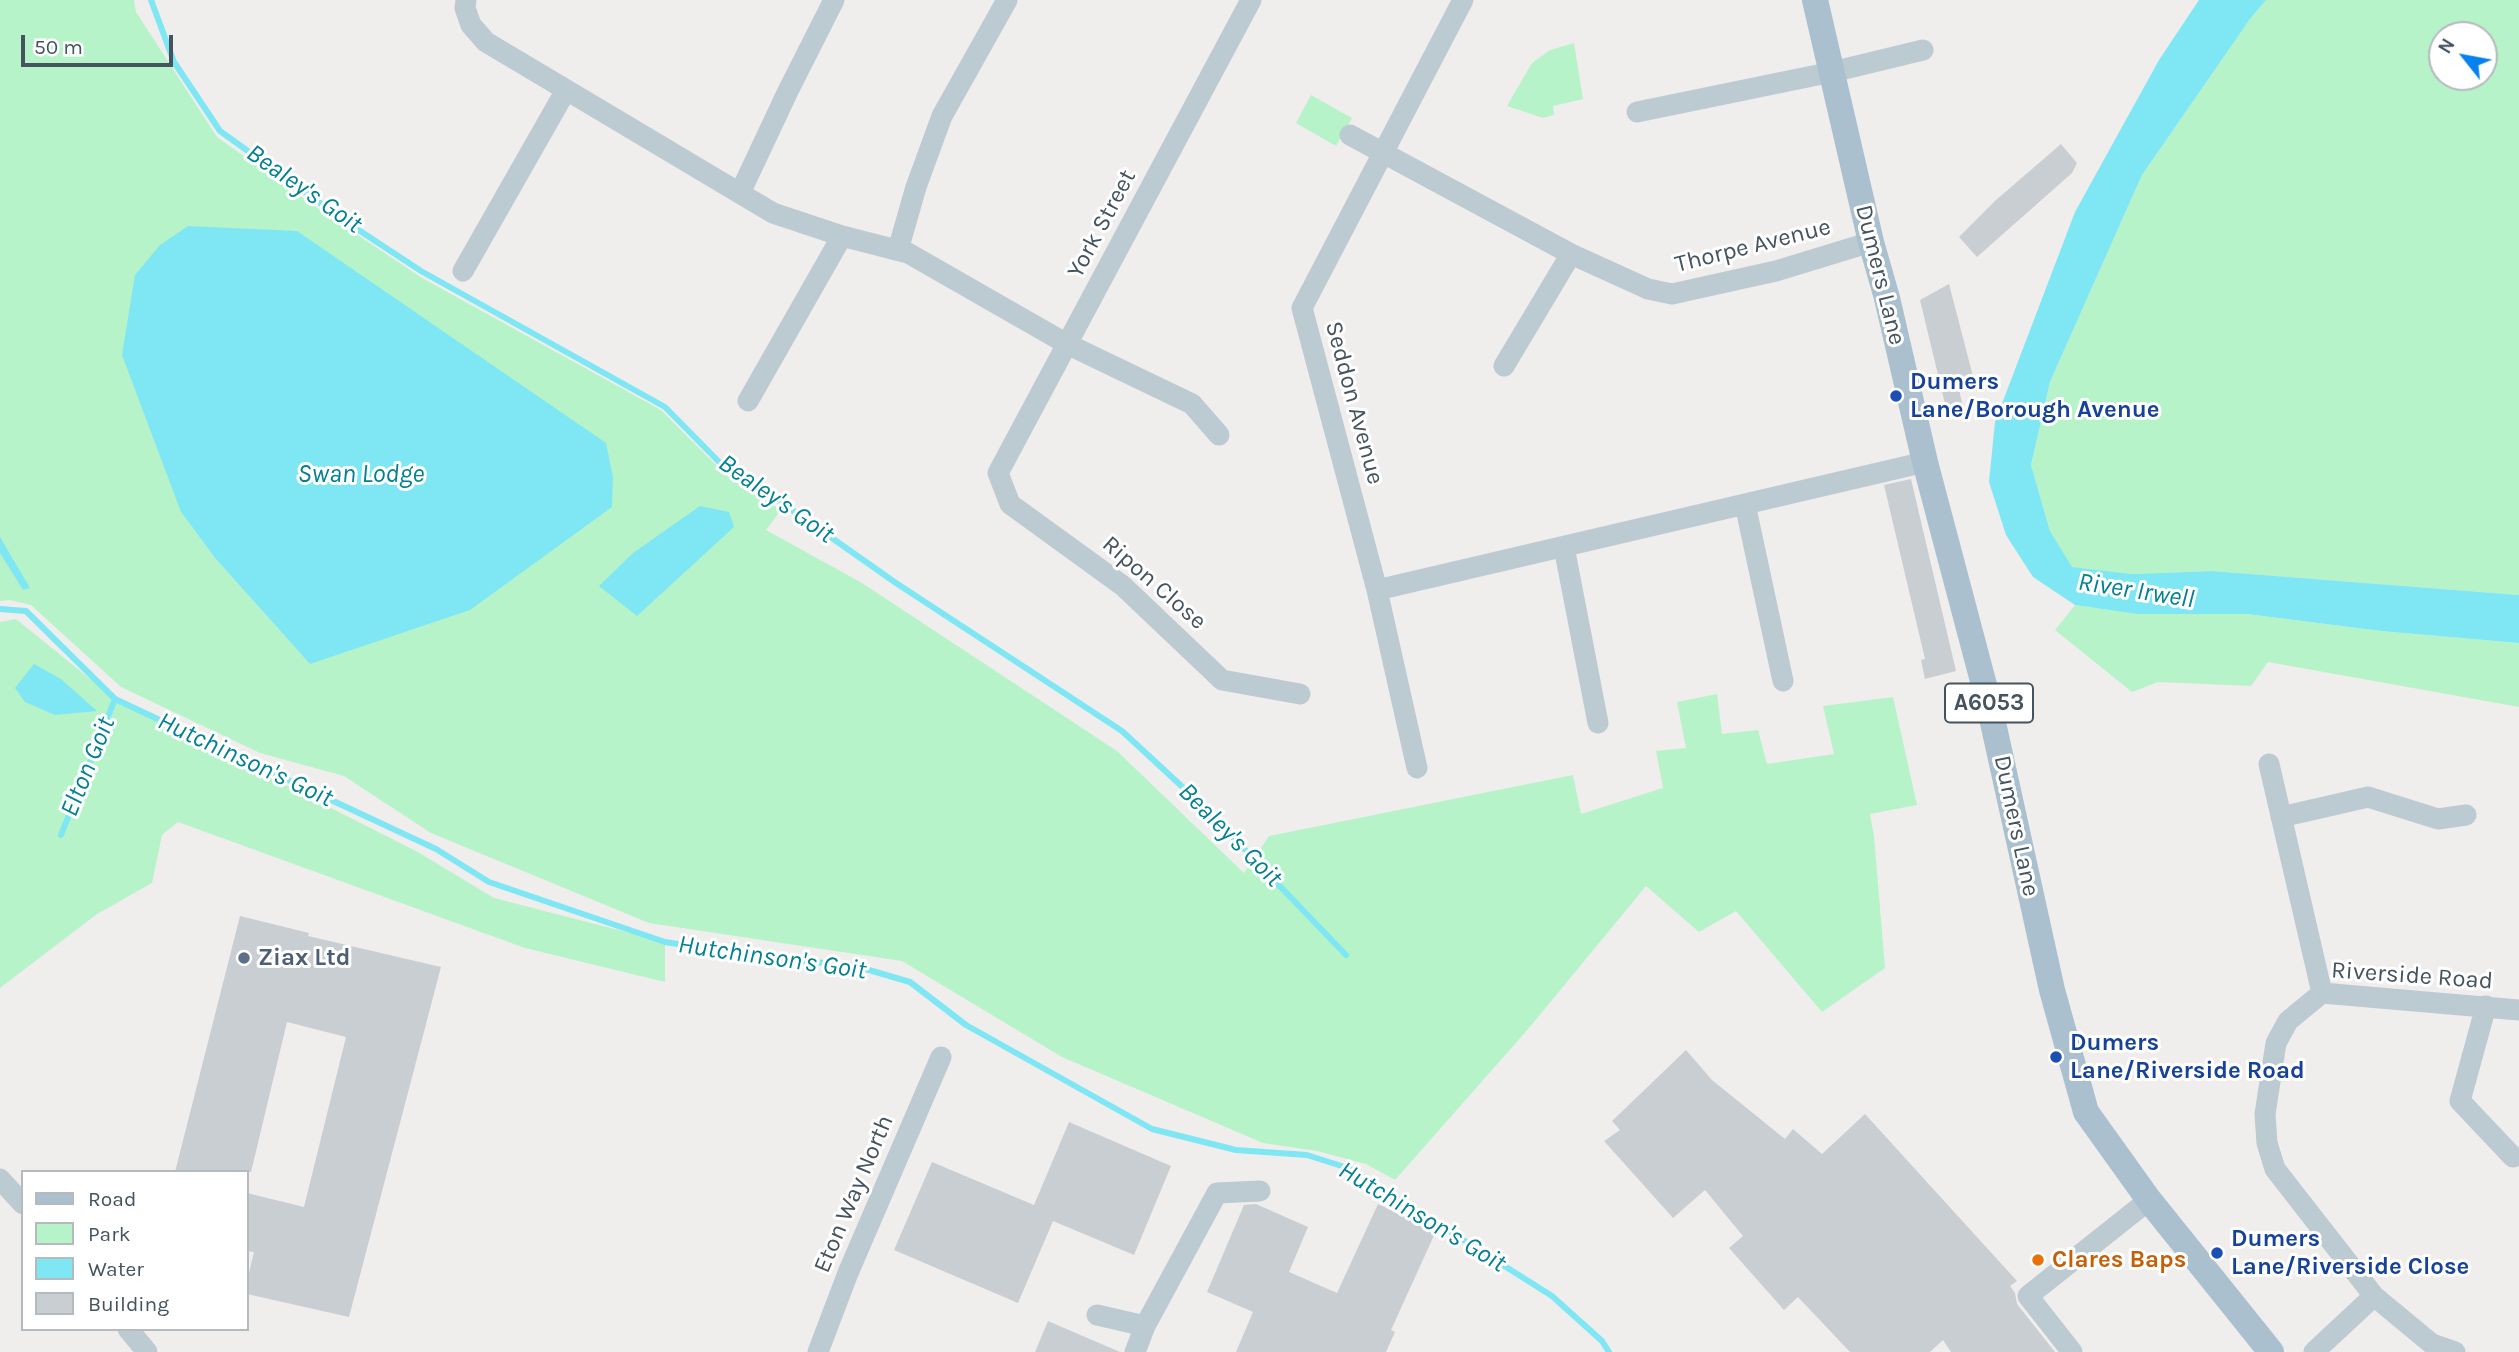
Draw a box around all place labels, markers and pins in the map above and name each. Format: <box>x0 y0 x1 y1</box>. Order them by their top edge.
place label: Dumers Lane/Borough Avenue <box>1910 368 2159 424</box>
marker: Dumers Lane/Borough Avenue <box>1888 388 1904 404</box>
place label: Ziax Ltd <box>258 944 350 972</box>
marker: Ziax Ltd <box>236 950 252 966</box>
place label: Dumers Lane/Riverside Road <box>2070 1029 2305 1085</box>
marker: Dumers Lane/Riverside Road <box>2048 1049 2064 1065</box>
place label: Dumers Lane/Riverside Close <box>2231 1225 2469 1281</box>
marker: Dumers Lane/Riverside Close <box>2209 1245 2225 1261</box>
place label: Clares Baps <box>2052 1246 2186 1274</box>
marker: Clares Baps <box>2030 1252 2046 1268</box>

